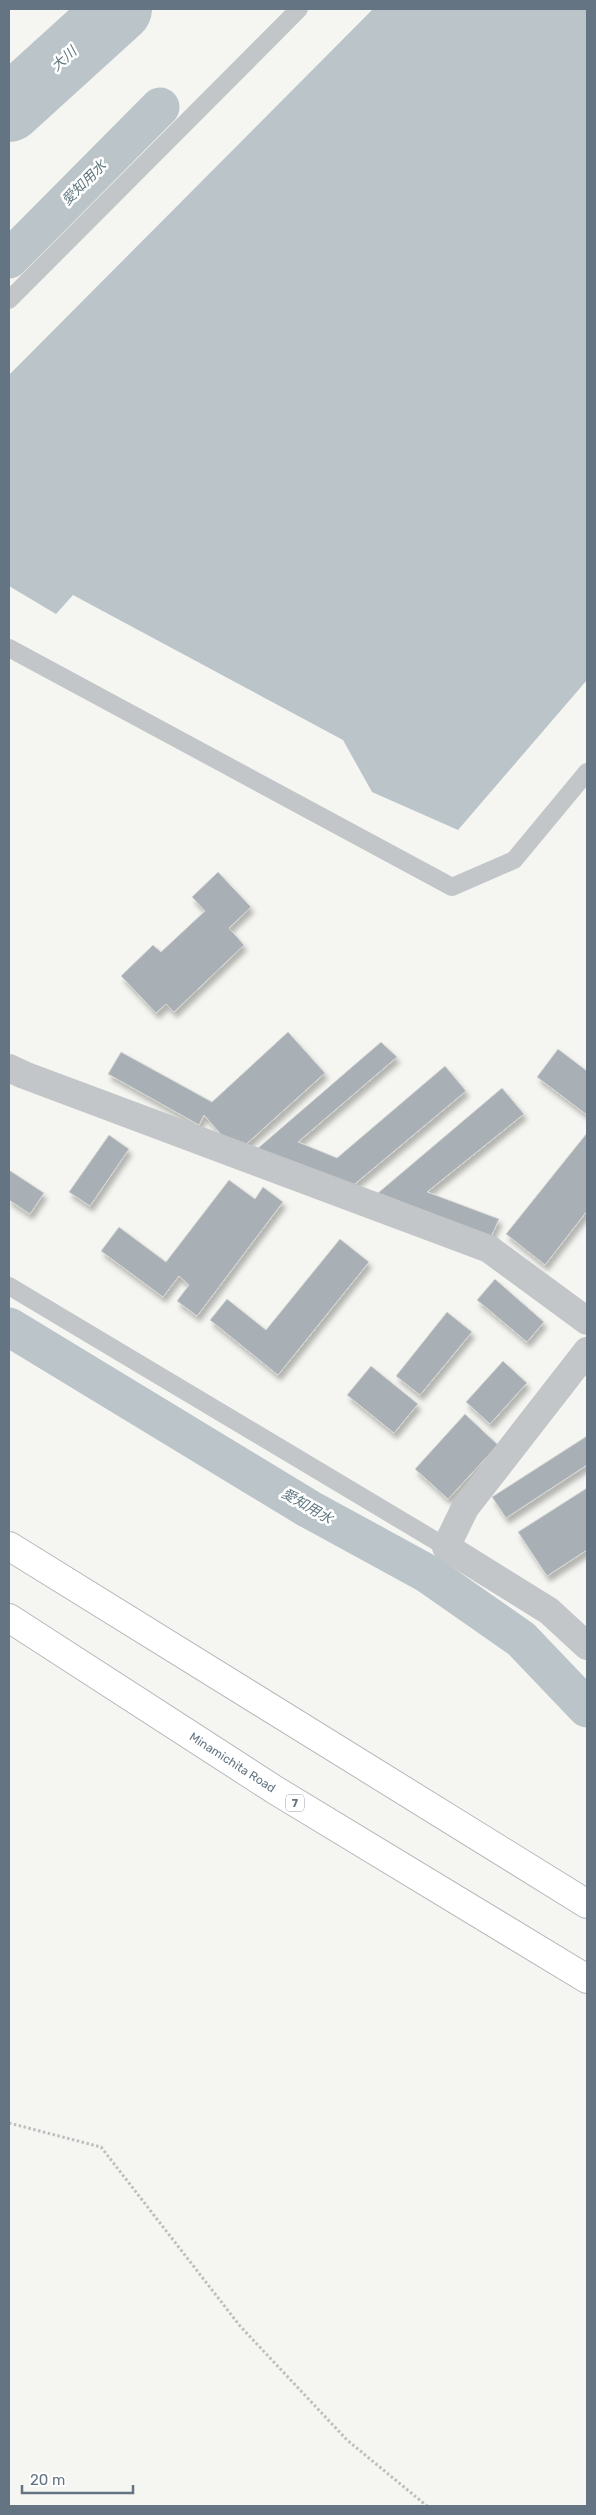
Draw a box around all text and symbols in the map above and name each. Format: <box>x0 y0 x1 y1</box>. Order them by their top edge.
water label: 大川 <box>48 42 82 75</box>
water label: 愛知用水 <box>58 156 111 209</box>
water label: 愛知用水 <box>279 1485 337 1528</box>
street label: Minamichita Road <box>187 1730 278 1795</box>
road number: 7 <box>286 1795 304 1812</box>
scale bar <box>22 2462 134 2494</box>
text: 20 m <box>30 2471 65 2489</box>

